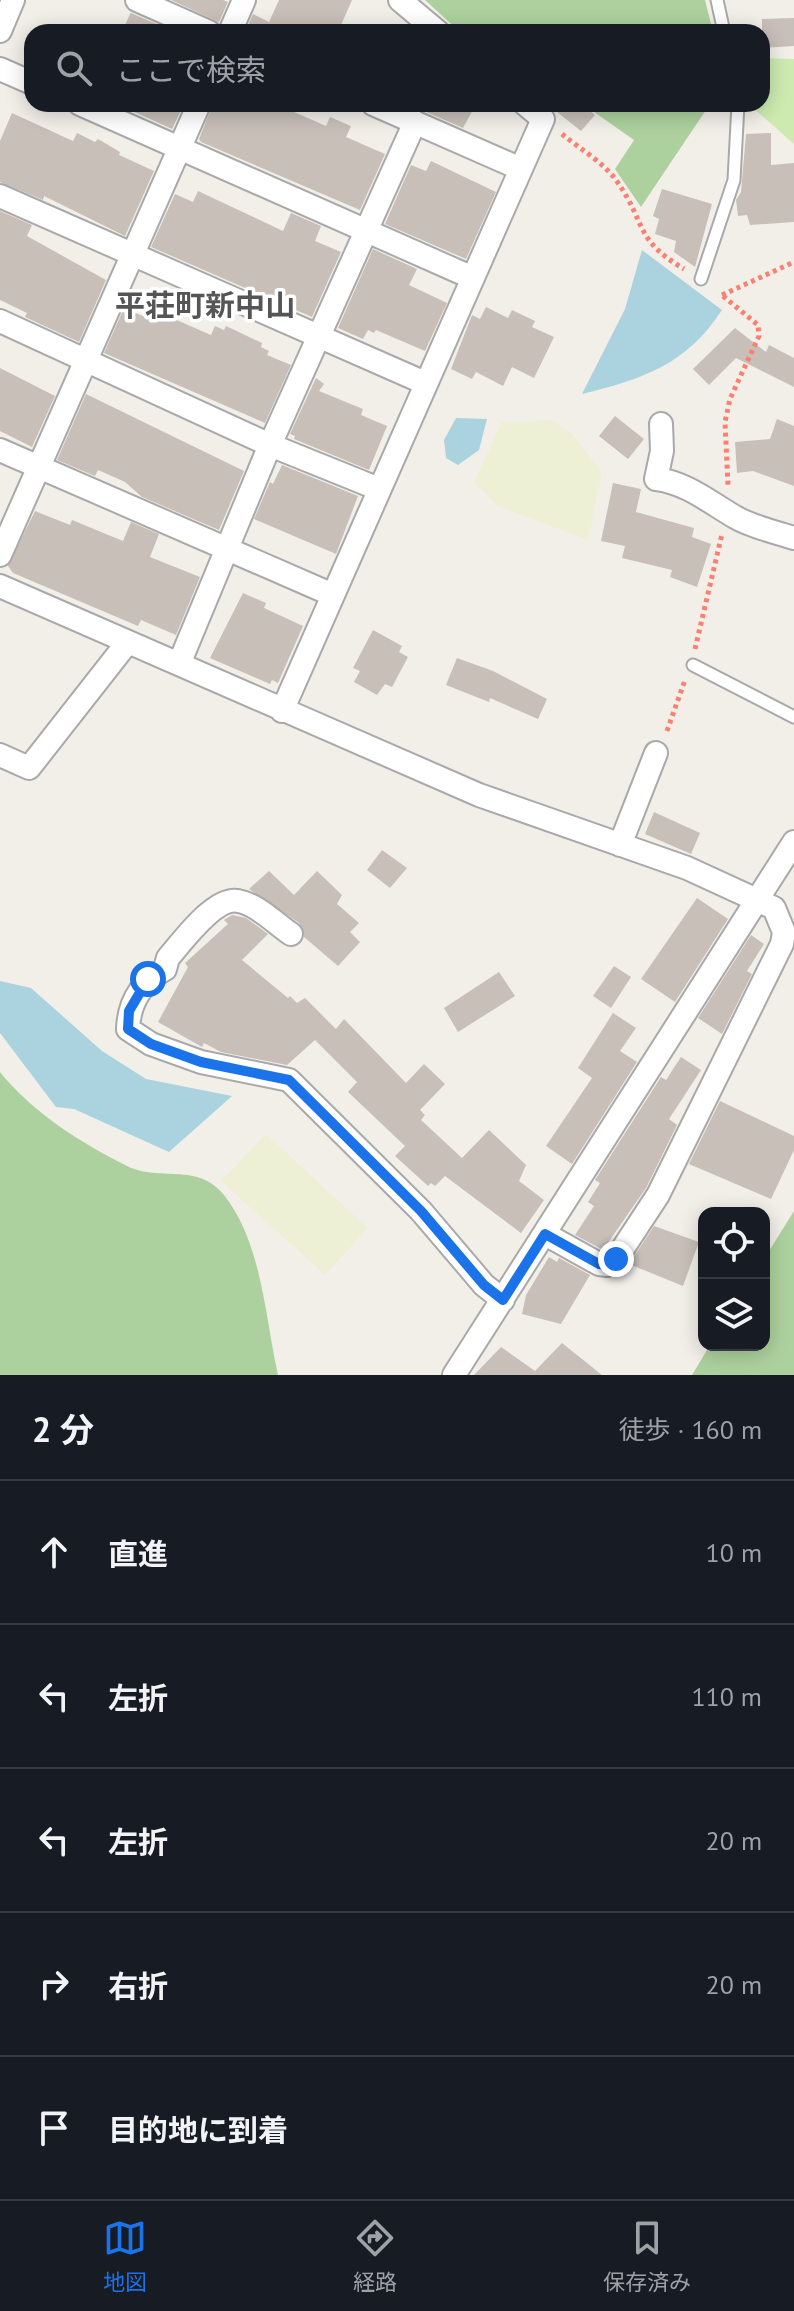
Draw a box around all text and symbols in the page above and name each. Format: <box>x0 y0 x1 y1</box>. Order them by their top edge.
search box <box>24 24 770 112</box>
icon: search <box>52 46 96 90</box>
text: ここで検索 <box>116 50 266 89</box>
district label: 平荘町新中山 <box>115 285 295 324</box>
route start <box>130 961 166 997</box>
map controls <box>698 1207 770 1351</box>
button: locate <box>698 1207 770 1279</box>
route end <box>598 1241 634 1277</box>
button: layers <box>698 1279 770 1351</box>
text: 2 分 <box>32 1407 94 1451</box>
text: 徒歩 · 160 m <box>619 1413 762 1446</box>
icon: ahead <box>32 1530 76 1574</box>
text: 直進 <box>108 1534 168 1573</box>
text: 10 m <box>706 1536 762 1569</box>
icon: left <box>32 1674 76 1718</box>
text: 左折 <box>108 1678 168 1717</box>
text: 110 m <box>691 1680 762 1713</box>
icon: left <box>32 1818 76 1862</box>
text: 左折 <box>108 1822 168 1861</box>
text: 20 m <box>706 1824 762 1857</box>
icon: right <box>32 1962 76 2006</box>
text: 右折 <box>108 1966 168 2005</box>
text: 20 m <box>706 1968 762 2001</box>
icon: arrive <box>32 2106 76 2150</box>
text: 目的地に到着 <box>108 2110 288 2149</box>
tab: 地図 <box>103 2216 147 2296</box>
tab: 経路 <box>353 2216 397 2296</box>
tab: 保存済み <box>603 2216 691 2296</box>

